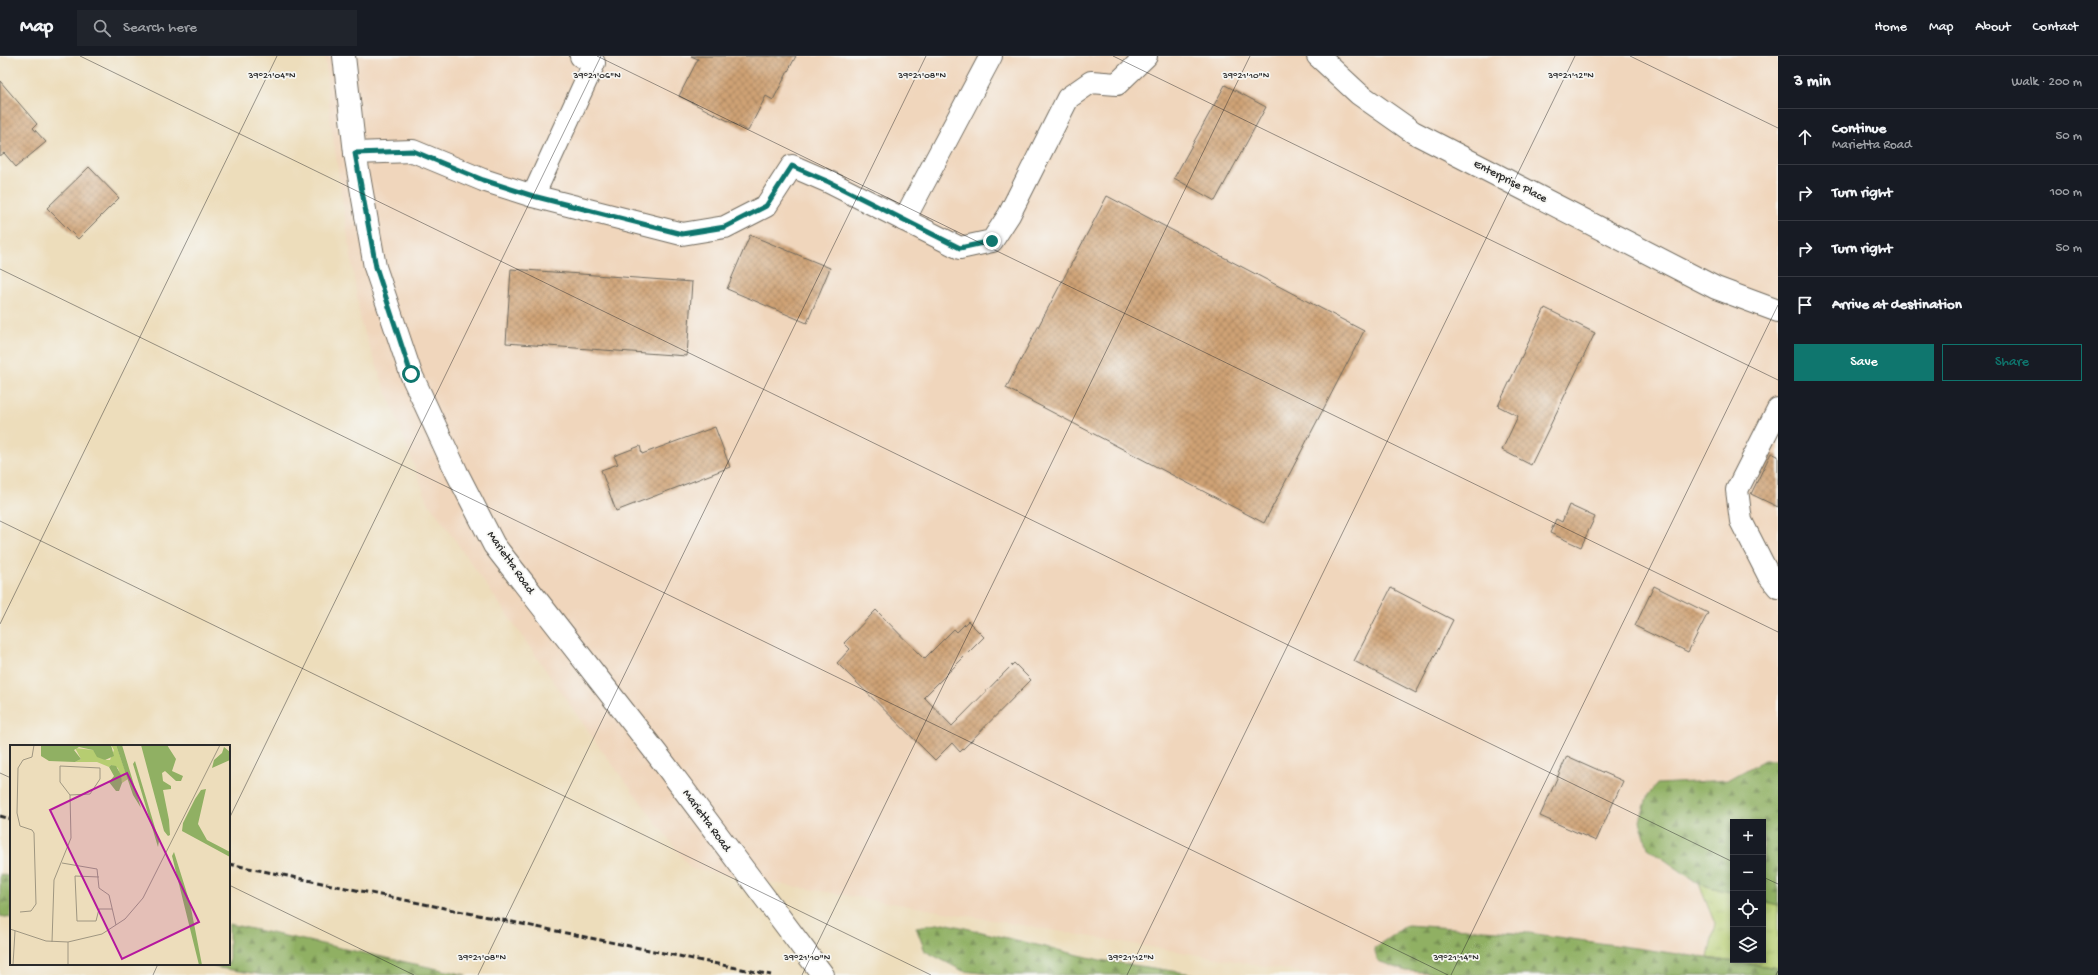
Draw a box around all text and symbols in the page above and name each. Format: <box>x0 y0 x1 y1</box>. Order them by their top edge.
search box <box>77 10 357 46</box>
text: Map <box>20 16 53 39</box>
icon: search <box>91 17 113 39</box>
text: Search here <box>123 19 197 37</box>
text: Home <box>1875 19 1907 36</box>
text: Map <box>1929 19 1953 36</box>
text: About <box>1975 19 2011 36</box>
text: Contact <box>2033 19 2078 36</box>
text: 39°21'04"N <box>247 70 296 82</box>
text: 39°21'06"N <box>572 70 621 82</box>
text: 39°21'08"N <box>897 70 946 82</box>
text: 39°21'10"N <box>1222 70 1270 82</box>
text: 39°21'12"N <box>1547 70 1594 82</box>
text: 3 min <box>1794 72 1831 92</box>
text: Walk · 200 m <box>2011 75 2082 90</box>
text: Continue <box>1832 120 1886 138</box>
icon: ahead <box>1794 126 1816 148</box>
text: 50 m <box>2055 129 2082 144</box>
text: Marietta Road <box>1832 138 1912 153</box>
street label: Enterprise Place <box>1471 157 1550 207</box>
icon: right <box>1794 182 1816 204</box>
text: Turn right <box>1832 184 1892 202</box>
text: 100 m <box>2050 185 2082 200</box>
route end <box>983 232 1001 250</box>
icon: right <box>1794 238 1816 260</box>
text: Turn right <box>1832 240 1892 258</box>
text: 50 m <box>2055 241 2082 256</box>
icon: arrive <box>1794 294 1816 316</box>
text: Arrive at destination <box>1832 296 1962 314</box>
button: Save <box>1794 344 1934 381</box>
button: Share <box>1942 344 2082 381</box>
route start <box>402 365 420 383</box>
street label: Marietta Road <box>483 529 537 598</box>
inset map <box>10 745 230 965</box>
street label: Marietta Road <box>679 787 734 856</box>
map controls <box>1730 819 1766 963</box>
button: + <box>1730 819 1766 855</box>
button: − <box>1730 855 1766 891</box>
button: locate <box>1730 891 1766 927</box>
button: layers <box>1730 927 1766 963</box>
text: 39°21'08"N <box>457 952 506 964</box>
text: 39°21'10"N <box>783 952 831 964</box>
text: 39°21'12"N <box>1107 952 1154 964</box>
text: 39°21'14"N <box>1432 952 1479 964</box>

